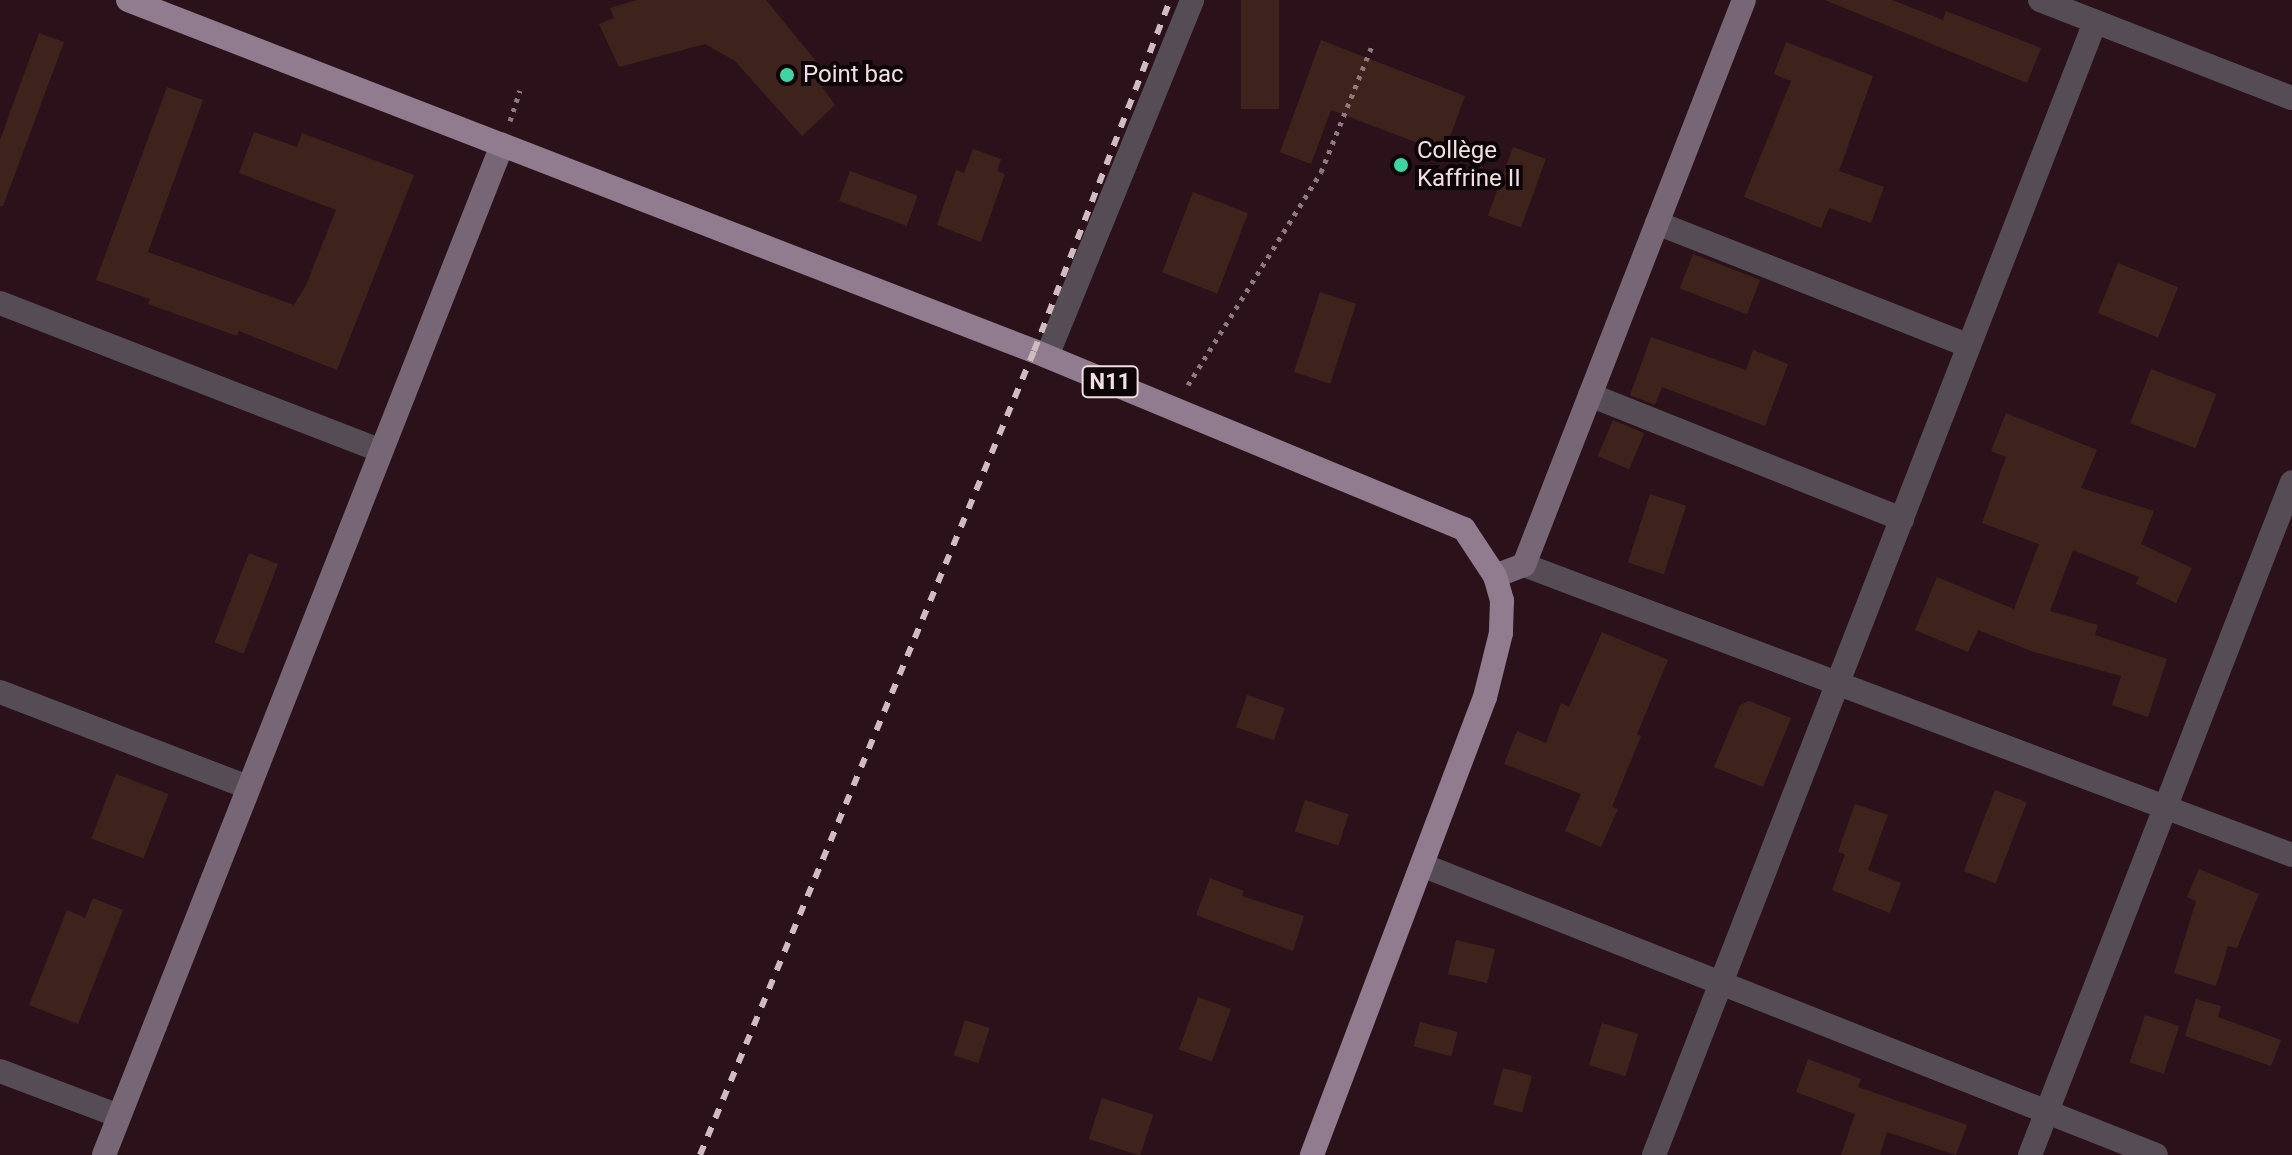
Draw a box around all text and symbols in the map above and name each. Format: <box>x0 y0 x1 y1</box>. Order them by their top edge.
place label: Point bac <box>803 61 904 89</box>
marker: Point bac <box>778 66 796 84</box>
place label: Collège Kaffrine II <box>1417 137 1521 193</box>
marker: Collège Kaffrine II <box>1392 156 1410 174</box>
road number: N11 <box>1080 364 1140 400</box>

